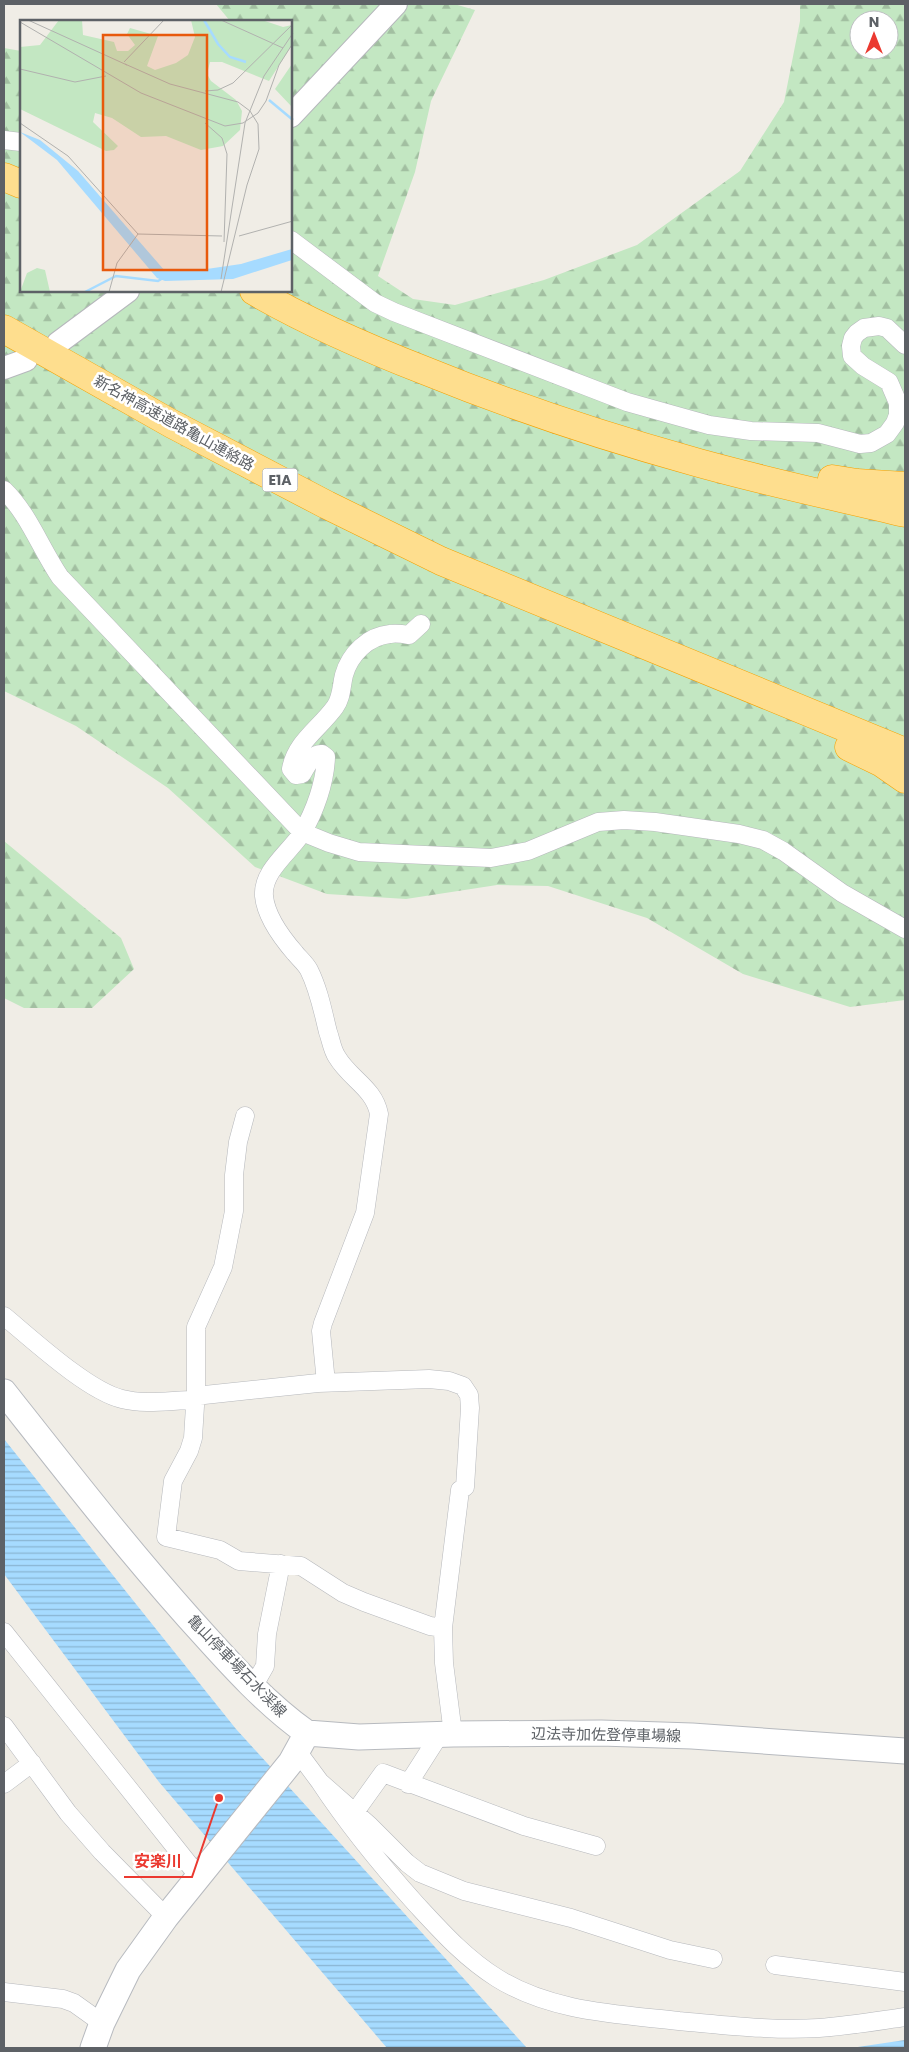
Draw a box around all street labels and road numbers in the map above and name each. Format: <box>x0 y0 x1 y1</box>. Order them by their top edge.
street label: 新名神高速道路亀山連絡路 <box>90 370 258 475</box>
road number: E1A <box>262 468 298 492</box>
street label: 亀山停車場石水渓線 <box>183 1610 292 1722</box>
street label: 辺法寺加佐登停車場線 <box>531 1723 681 1746</box>

